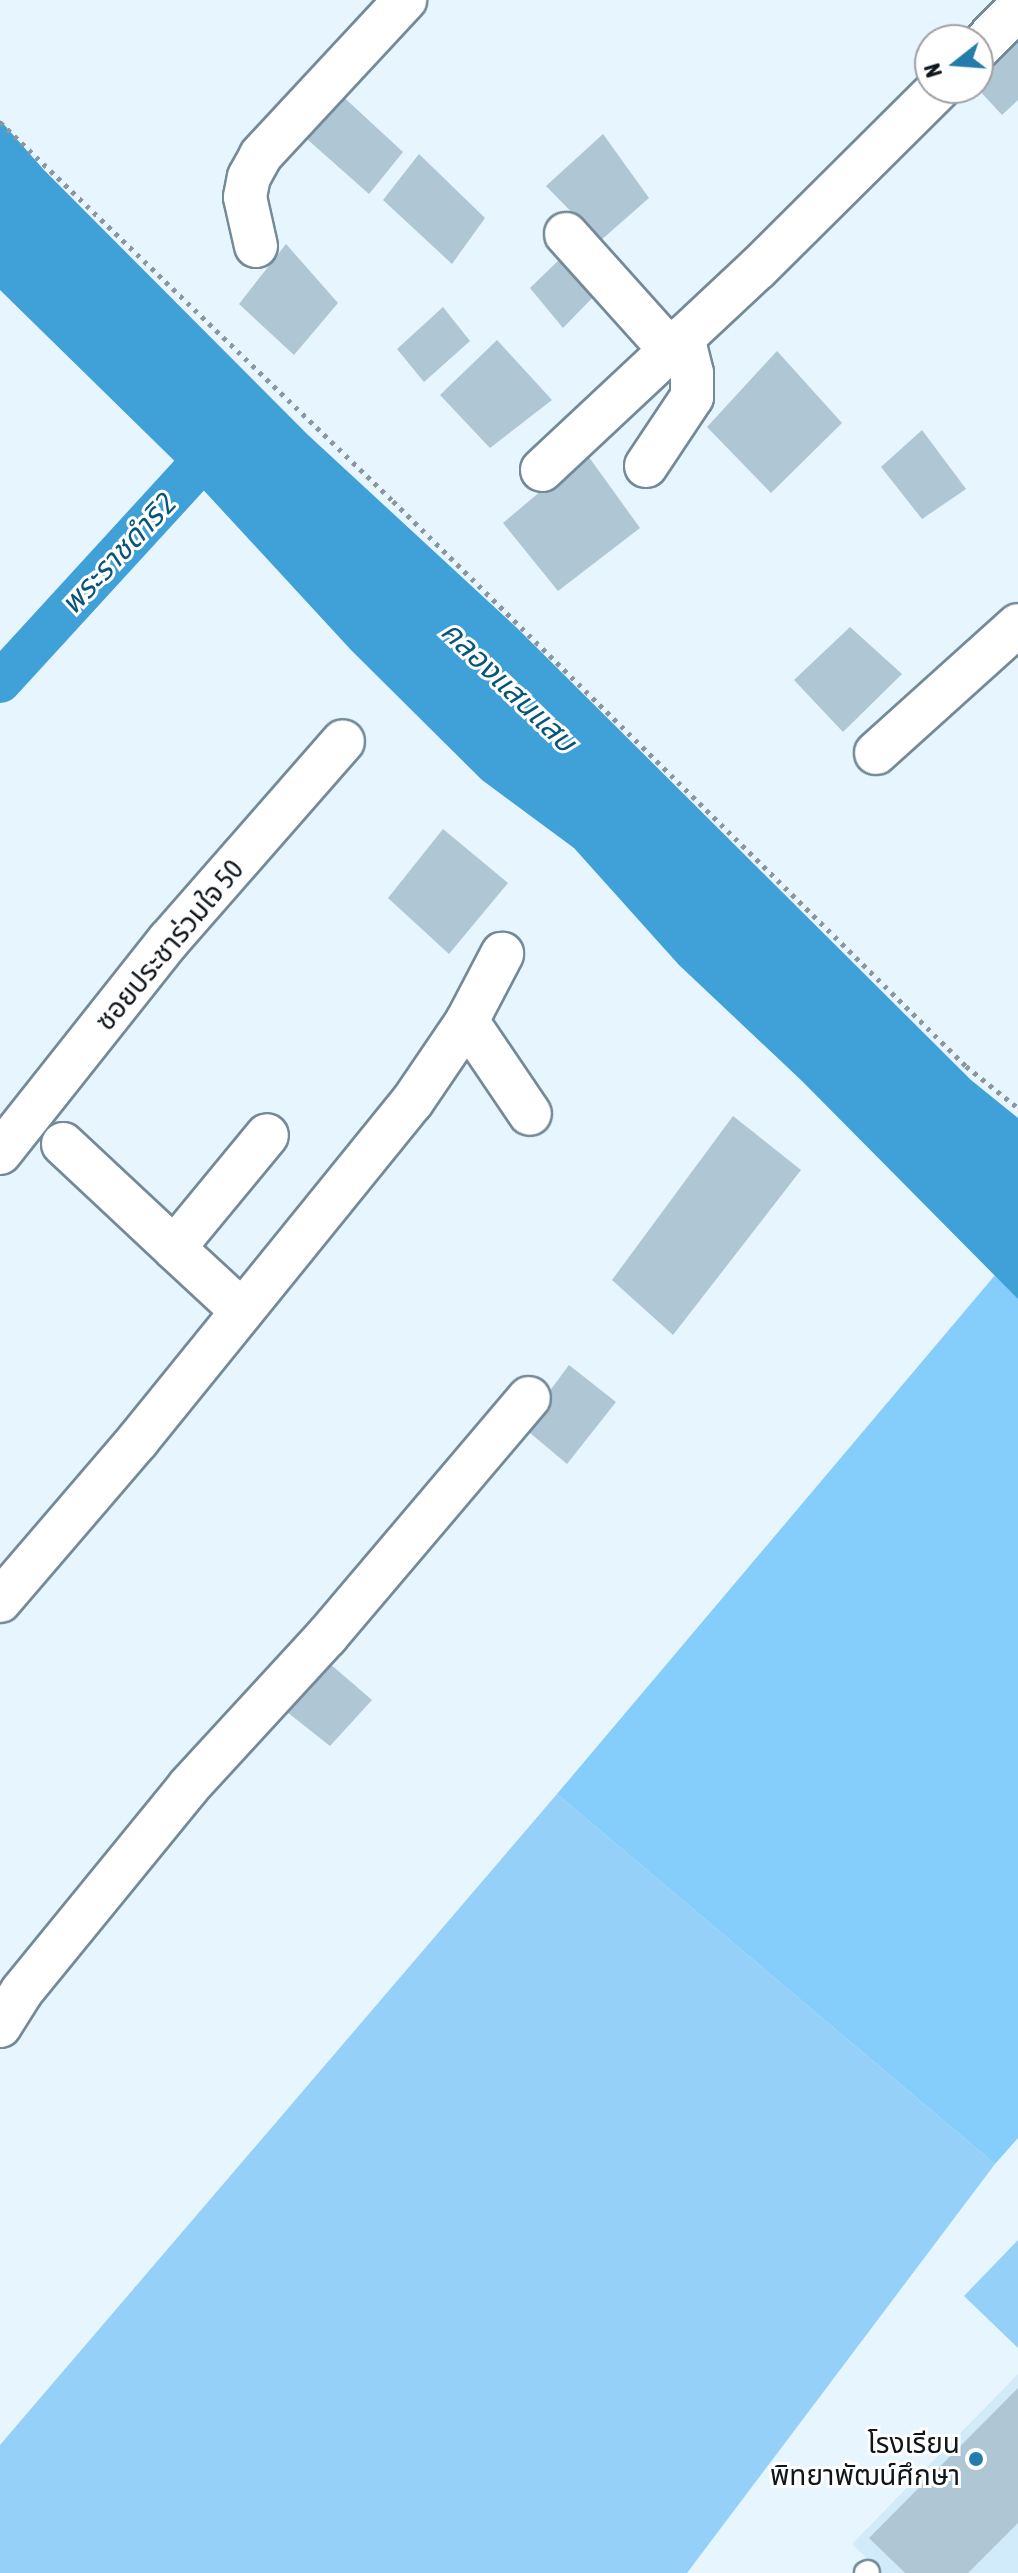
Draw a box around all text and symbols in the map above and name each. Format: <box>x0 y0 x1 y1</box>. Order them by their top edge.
north arrow <box>914 24 994 104</box>
text: N <box>919 60 947 80</box>
water label: พระราชดำริ 2 <box>53 485 183 621</box>
water label: คลองแสนแสบ <box>434 613 584 759</box>
street label: ซอยประชาร่วมใจ 50 <box>88 853 250 1037</box>
place label: โรงเรียน พิทยาพัฒน์ศึกษา <box>770 2426 960 2492</box>
marker: โรงเรียน พิทยาพัฒน์ศึกษา <box>967 2450 985 2468</box>

